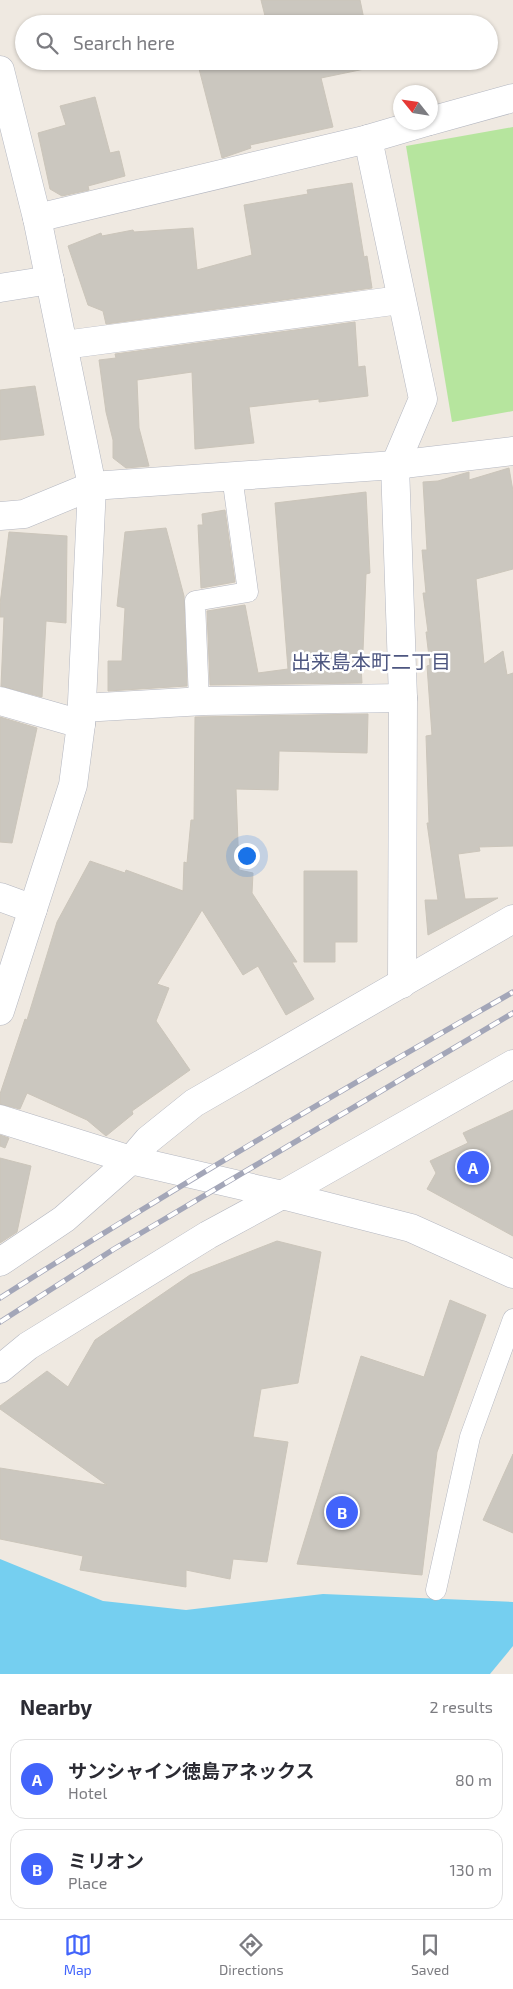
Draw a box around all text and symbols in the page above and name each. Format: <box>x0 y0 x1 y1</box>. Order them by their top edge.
search box <box>15 15 498 70</box>
icon: search <box>33 29 61 57</box>
text: Search here <box>73 31 175 54</box>
north arrow <box>393 85 438 130</box>
district label: 出来島本町二丁目 <box>291 649 451 673</box>
your location <box>234 843 260 869</box>
pin: A <box>457 1148 489 1186</box>
pin: B <box>326 1493 358 1531</box>
text: Nearby <box>20 1694 92 1719</box>
text: 2 results <box>430 1697 493 1716</box>
text: サンシャイン徳島アネックス <box>68 1759 314 1782</box>
text: A <box>32 1770 42 1789</box>
text: 80 m <box>455 1770 492 1789</box>
text: Hotel <box>68 1783 107 1802</box>
text: ミリオン <box>68 1849 144 1872</box>
text: B <box>32 1860 42 1879</box>
text: 130 m <box>450 1860 492 1879</box>
text: Place <box>68 1873 107 1892</box>
tab: Map <box>64 1931 92 1978</box>
tab: Directions <box>219 1931 284 1978</box>
tab: Saved <box>411 1931 449 1978</box>

